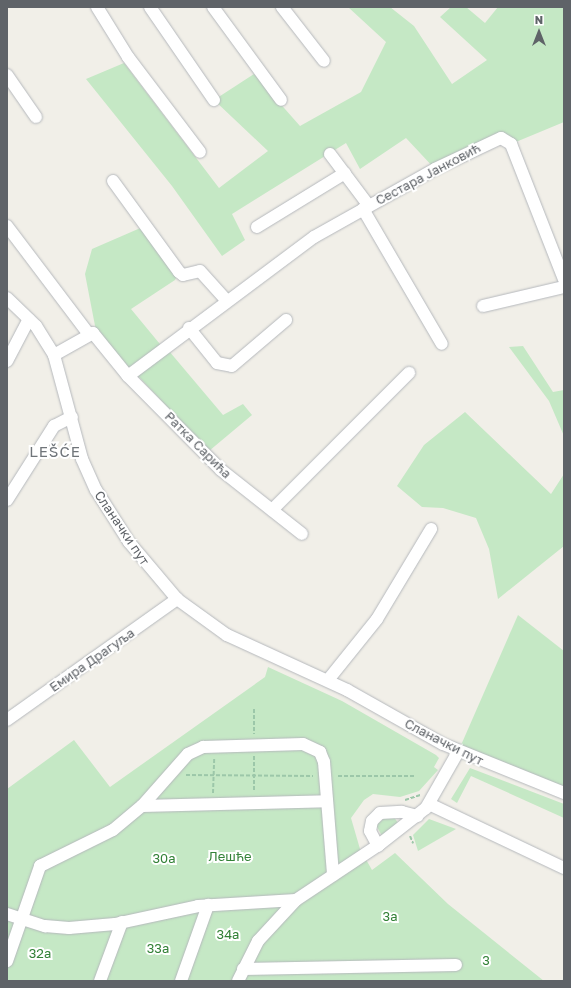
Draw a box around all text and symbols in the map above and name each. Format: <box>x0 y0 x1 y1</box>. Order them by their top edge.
north arrow <box>519 12 559 52</box>
text: N <box>535 13 543 26</box>
street label: Сестара Јанковић <box>373 140 483 208</box>
street label: Ратка Сарића <box>162 409 234 481</box>
district label: LEŠĆE <box>29 443 81 461</box>
street label: Сланачки пут <box>91 488 153 568</box>
street label: Емира Драгуља <box>47 625 137 695</box>
street label: Сланачки пут <box>402 715 486 769</box>
park label: Лешће <box>209 848 251 864</box>
park label: 30a <box>152 850 176 866</box>
park label: 3a <box>383 908 397 924</box>
park label: 34a <box>217 926 239 942</box>
park label: 33a <box>147 940 169 956</box>
park label: 32a <box>29 945 51 961</box>
park label: 3 <box>482 952 490 968</box>

